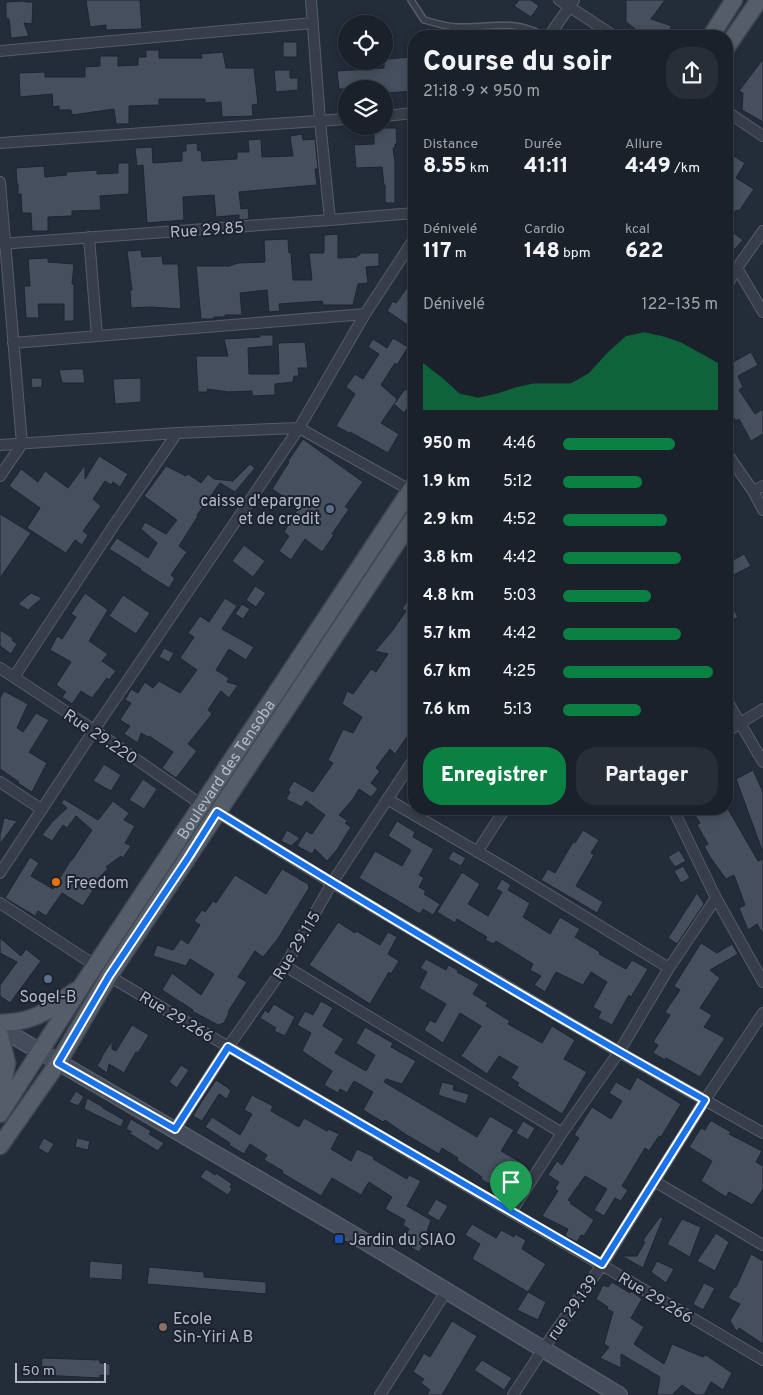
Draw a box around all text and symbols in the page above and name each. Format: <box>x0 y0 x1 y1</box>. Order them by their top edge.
map controls <box>338 15 393 135</box>
button: locate <box>338 15 393 70</box>
text: Course du soir <box>423 45 612 81</box>
button: share <box>666 47 718 99</box>
button: layers <box>338 80 393 135</box>
text: 21:18 · 9 × 950 m <box>423 82 540 102</box>
text: Distance <box>423 136 478 153</box>
text: Durée <box>524 136 562 153</box>
text: Allure <box>625 136 662 153</box>
text: 8.55 <box>423 153 466 180</box>
text: 41:11 <box>524 153 569 180</box>
text: 4:49 <box>625 153 671 180</box>
text: km <box>466 160 489 177</box>
text: /km <box>671 160 700 177</box>
street label: Rue 29.85 <box>169 218 245 244</box>
text: Dénivelé <box>423 221 477 238</box>
text: Cardio <box>524 221 565 238</box>
text: kcal <box>625 221 650 238</box>
text: 117 <box>423 238 452 265</box>
text: 148 <box>524 238 560 265</box>
text: 622 <box>625 238 664 265</box>
text: m <box>452 245 467 262</box>
text: bpm <box>560 245 591 262</box>
text: Dénivelé <box>423 295 485 315</box>
text: 122–135 m <box>641 295 718 315</box>
text: 950 m <box>423 434 471 454</box>
text: 4:46 <box>503 434 536 454</box>
text: 1.9 km <box>423 472 470 492</box>
text: 5:12 <box>503 472 532 492</box>
place label: caisse d'epargne et de credit <box>201 492 320 530</box>
marker: caisse d'epargne et de credit <box>324 503 336 515</box>
text: 2.9 km <box>423 510 474 530</box>
text: 4:52 <box>503 510 536 530</box>
text: 3.8 km <box>423 548 473 568</box>
text: 4:42 <box>503 548 536 568</box>
text: 4.8 km <box>423 586 474 606</box>
text: 5:03 <box>503 586 536 606</box>
text: 5.7 km <box>423 624 471 644</box>
text: 4:42 <box>503 624 536 644</box>
text: 6.7 km <box>423 662 471 682</box>
text: 4:25 <box>503 662 536 682</box>
street label: Boulevard des Tensoba <box>174 696 281 844</box>
text: 7.6 km <box>423 700 470 720</box>
text: 5:13 <box>503 700 532 720</box>
street label: Rue 29.220 <box>59 706 141 770</box>
button: Enregistrer <box>423 747 566 805</box>
button: Partager <box>576 747 718 805</box>
place label: Freedom <box>66 874 129 894</box>
marker: Freedom <box>50 876 62 888</box>
street label: Rue 29.115 <box>269 908 326 984</box>
marker: Sogel-B <box>42 973 54 985</box>
place label: Sogel-B <box>20 988 76 1008</box>
street label: Rue 29.266 <box>135 988 217 1048</box>
pin <box>490 1161 532 1212</box>
icon: arrive <box>497 1168 525 1196</box>
place label: Jardin du SIAO <box>349 1231 456 1251</box>
marker: Jardin du SIAO <box>333 1233 345 1245</box>
street label: Rue 29.266 <box>614 1269 696 1329</box>
street label: rue 29.139 <box>544 1272 603 1345</box>
place label: Ecole Sin-Yiri A B <box>173 1310 253 1348</box>
marker: Ecole Sin-Yiri A B <box>157 1321 169 1333</box>
scale bar <box>15 1360 106 1383</box>
text: 50 m <box>22 1363 55 1380</box>

